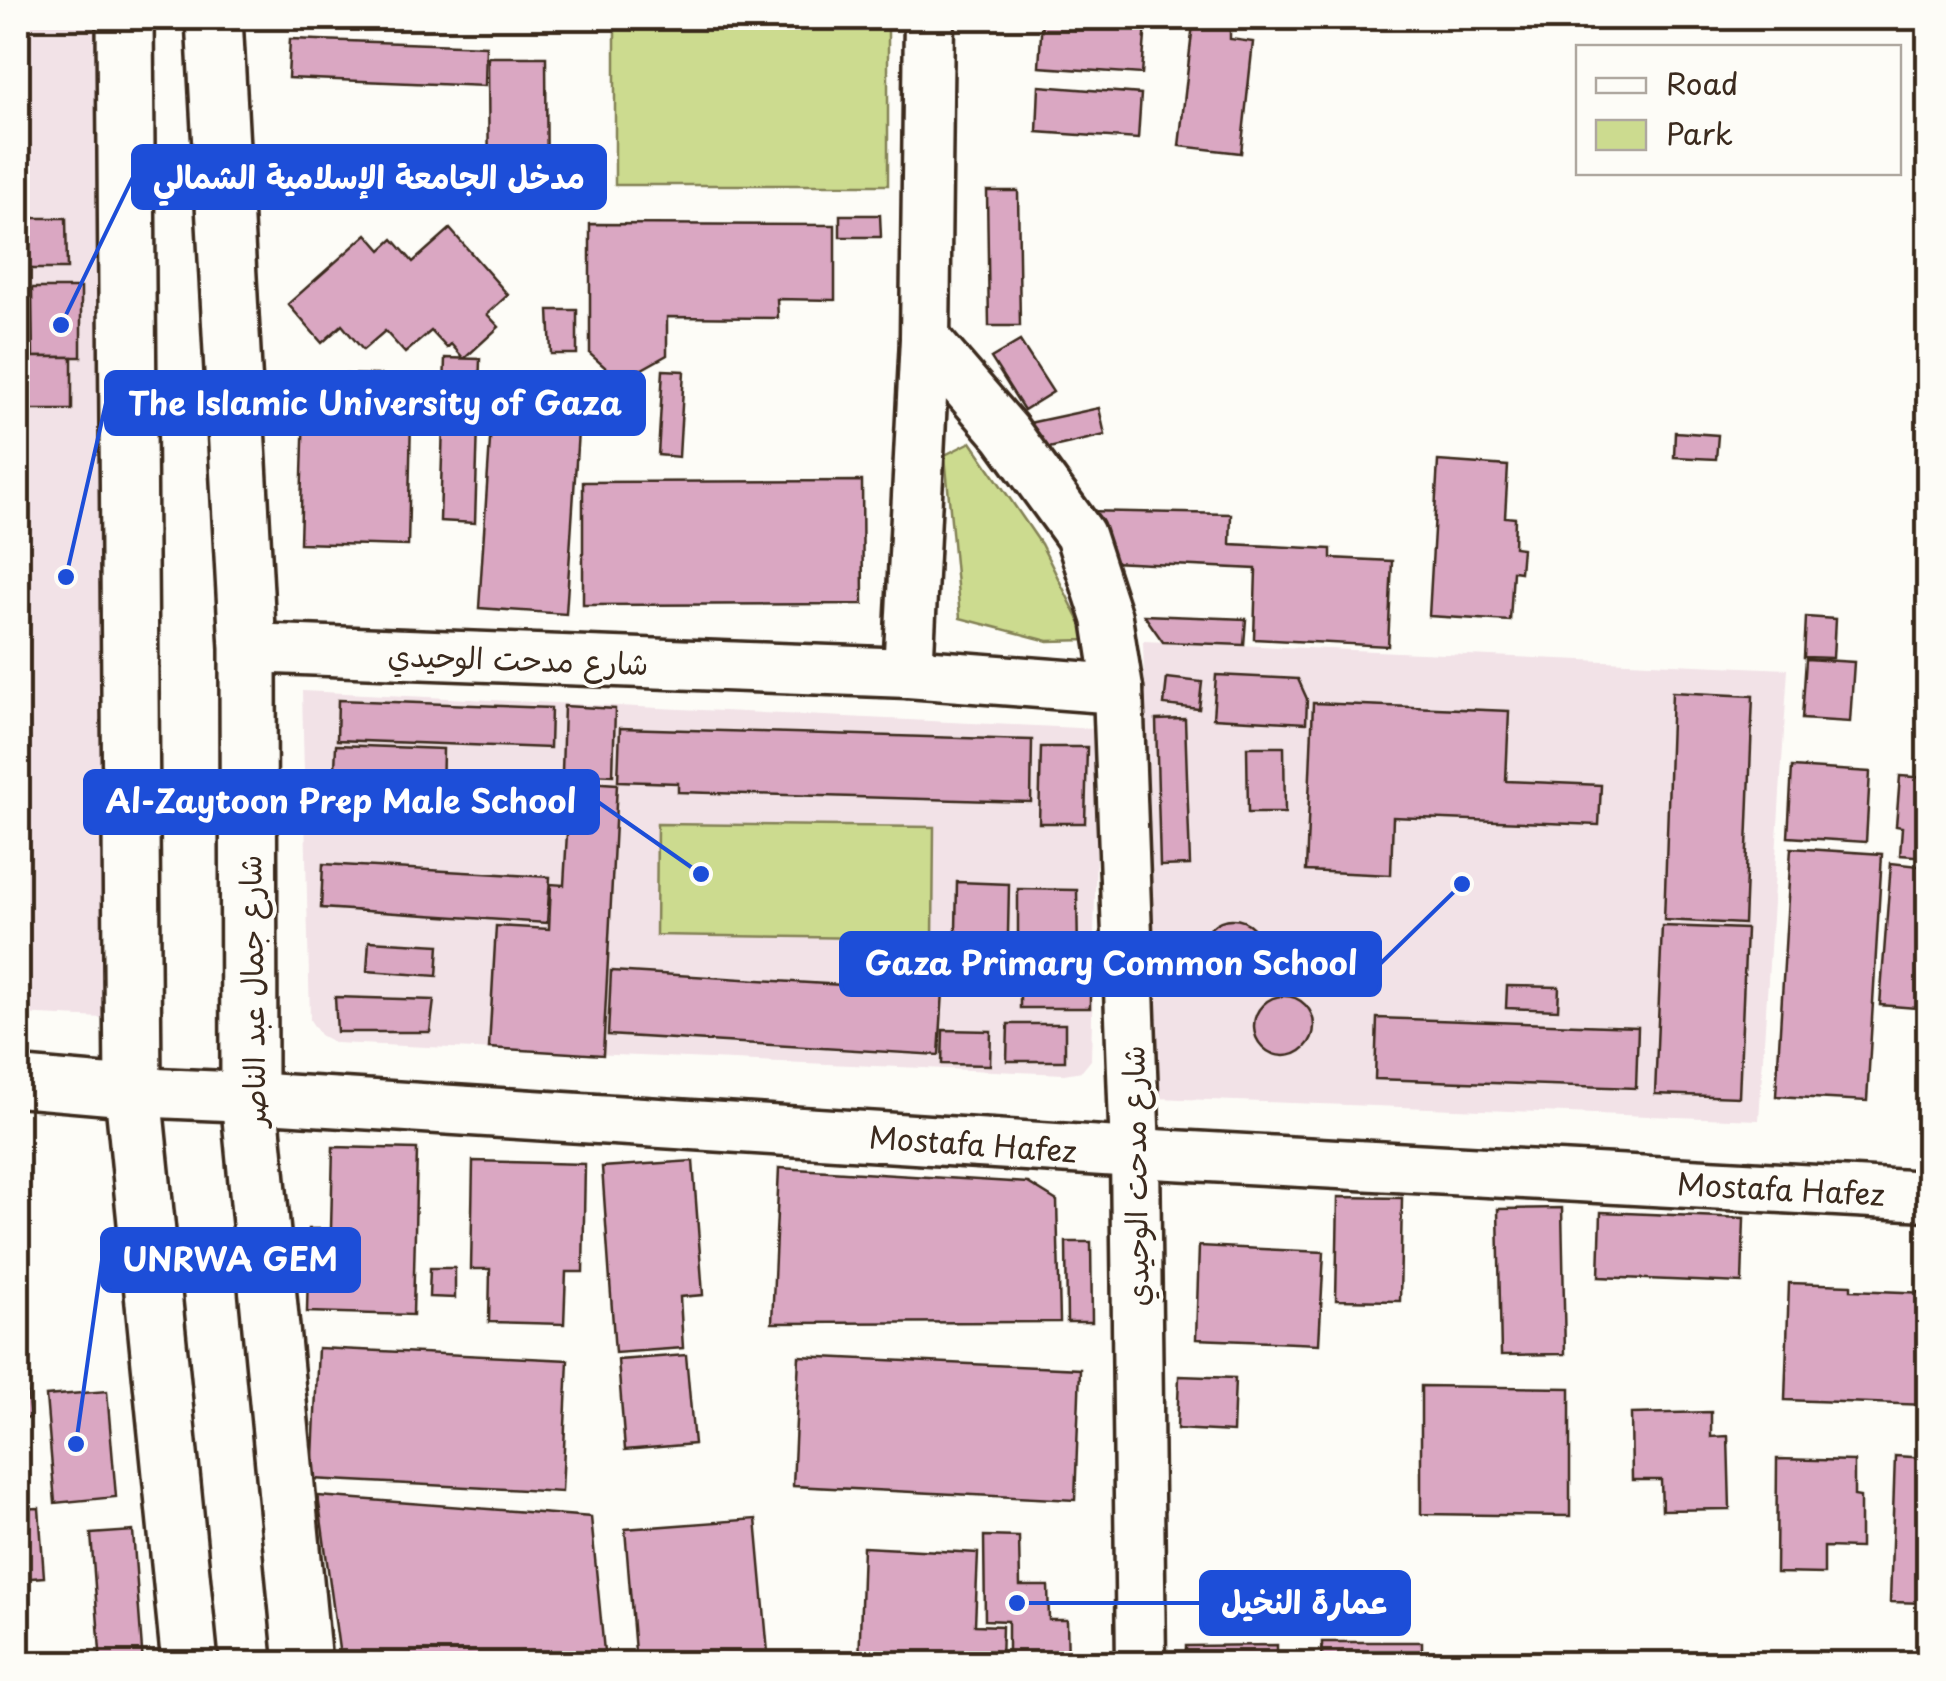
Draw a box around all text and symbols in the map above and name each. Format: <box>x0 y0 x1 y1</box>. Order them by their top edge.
legend <box>1576 45 1901 175</box>
text: Road <box>1666 60 1739 105</box>
text: Park <box>1666 110 1733 155</box>
callout: مدخل الجامعة الإسلامية الشمالي <box>133 146 605 208</box>
text: مدخل الجامعة الإسلامية الشمالي <box>153 152 585 207</box>
callout: The Islamic University of Gaza <box>106 372 644 434</box>
text: The Islamic University of Gaza <box>128 378 622 426</box>
street label: شارع مدحت الوحيدي <box>387 631 649 686</box>
callout: Al-Zaytoon Prep Male School <box>85 771 598 833</box>
text: Al-Zaytoon Prep Male School <box>106 776 576 824</box>
street label: شارع جمال عبد الناصر <box>226 855 277 1130</box>
callout: Gaza Primary Common School <box>841 933 1380 995</box>
text: Gaza Primary Common School <box>864 938 1358 986</box>
street label: شارع مدحت الوحيدي <box>1109 1045 1160 1307</box>
street label: Mostafa Hafez <box>868 1113 1078 1173</box>
street label: Mostafa Hafez <box>1676 1160 1886 1216</box>
callout: UNRWA GEM <box>102 1229 359 1291</box>
text: UNRWA GEM <box>122 1234 338 1282</box>
callout: عمارة النخيل <box>1201 1572 1409 1634</box>
text: عمارة النخيل <box>1221 1577 1389 1625</box>

